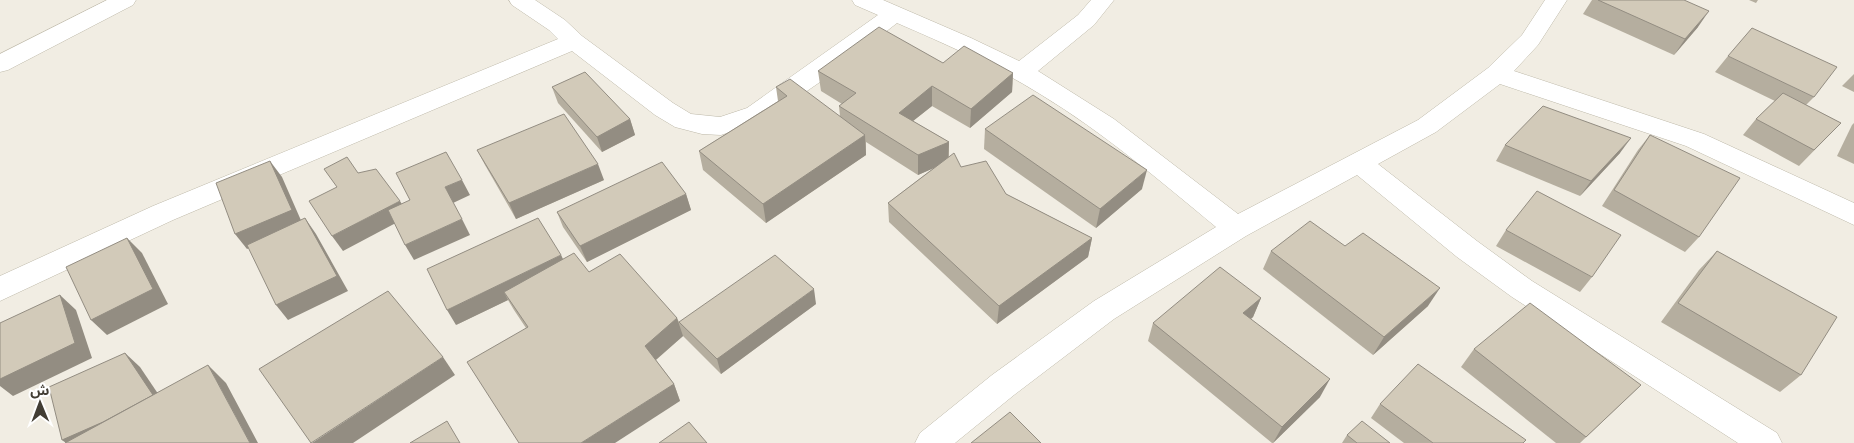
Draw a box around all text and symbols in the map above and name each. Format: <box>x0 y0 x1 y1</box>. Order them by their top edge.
north arrow <box>15 378 65 428</box>
text: ش <box>30 380 50 400</box>

